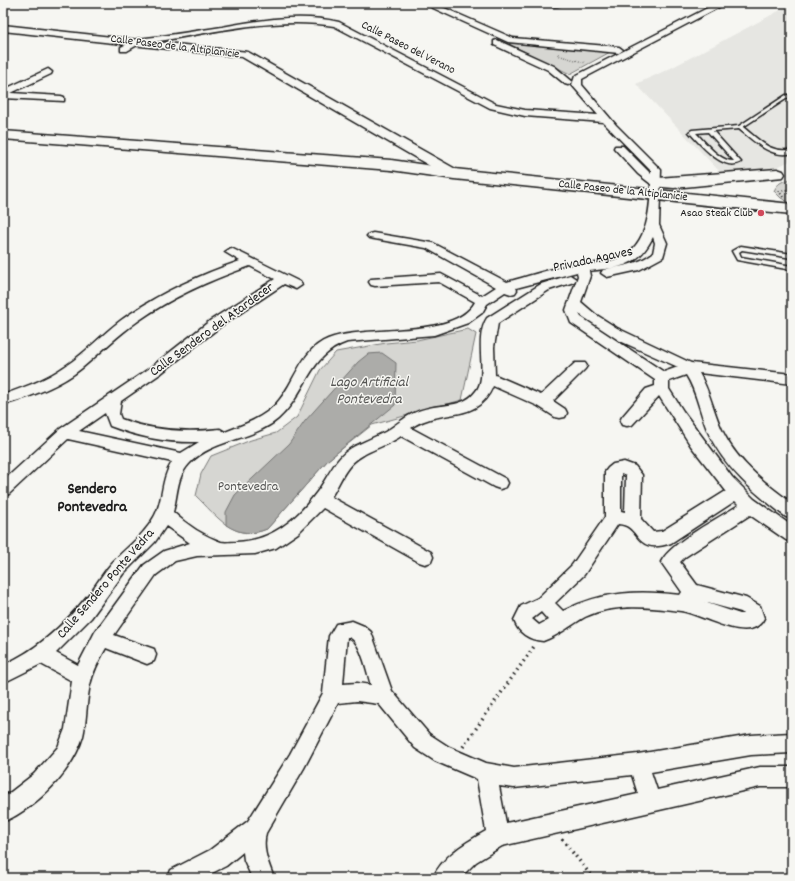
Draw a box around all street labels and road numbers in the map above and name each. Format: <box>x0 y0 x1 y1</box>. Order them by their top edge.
street label: Calle Paseo del Verano <box>358 17 458 79</box>
street label: Calle Paseo de la Altiplanicie <box>110 31 240 63</box>
street label: Calle Paseo de la Altiplanicie <box>558 176 688 206</box>
street label: Privada Agaves <box>551 242 635 278</box>
street label: Calle Sendero del Atardecer <box>146 278 279 382</box>
street label: Calle Sendero Ponte Vedra <box>52 524 160 644</box>

